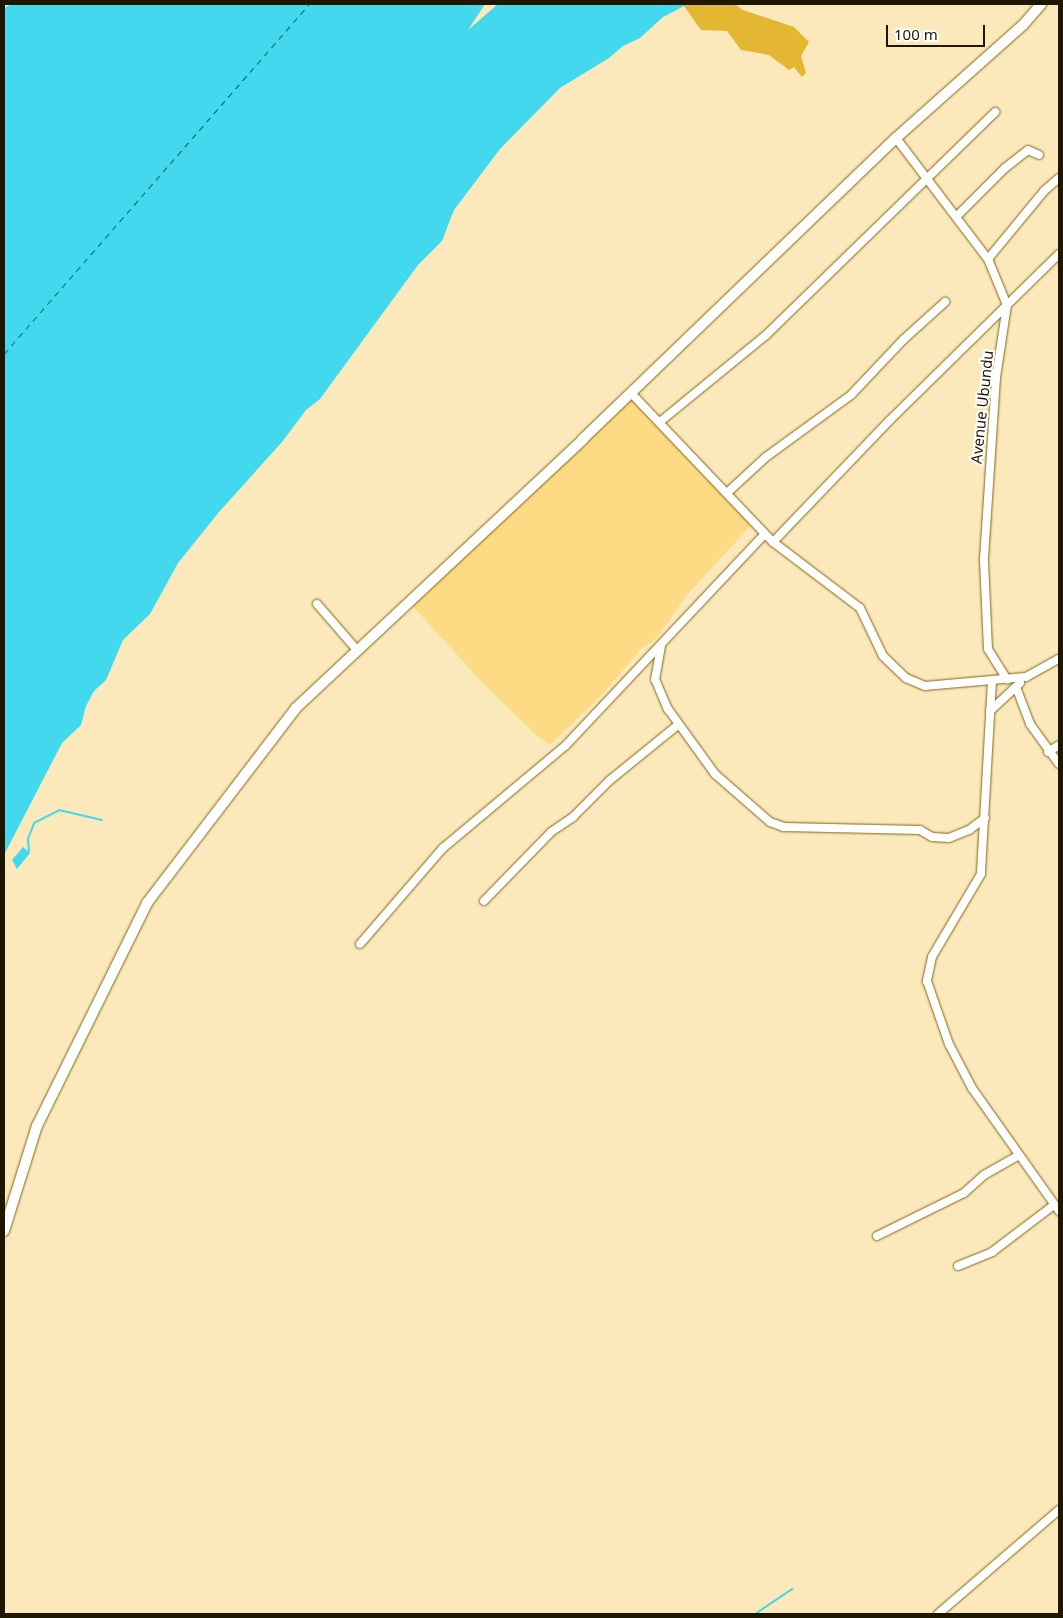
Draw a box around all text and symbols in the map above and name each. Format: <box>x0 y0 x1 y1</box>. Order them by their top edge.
scale bar <box>888 15 987 47</box>
text: 100 m <box>894 24 938 44</box>
street label: Avenue Ubundu <box>967 349 997 465</box>

